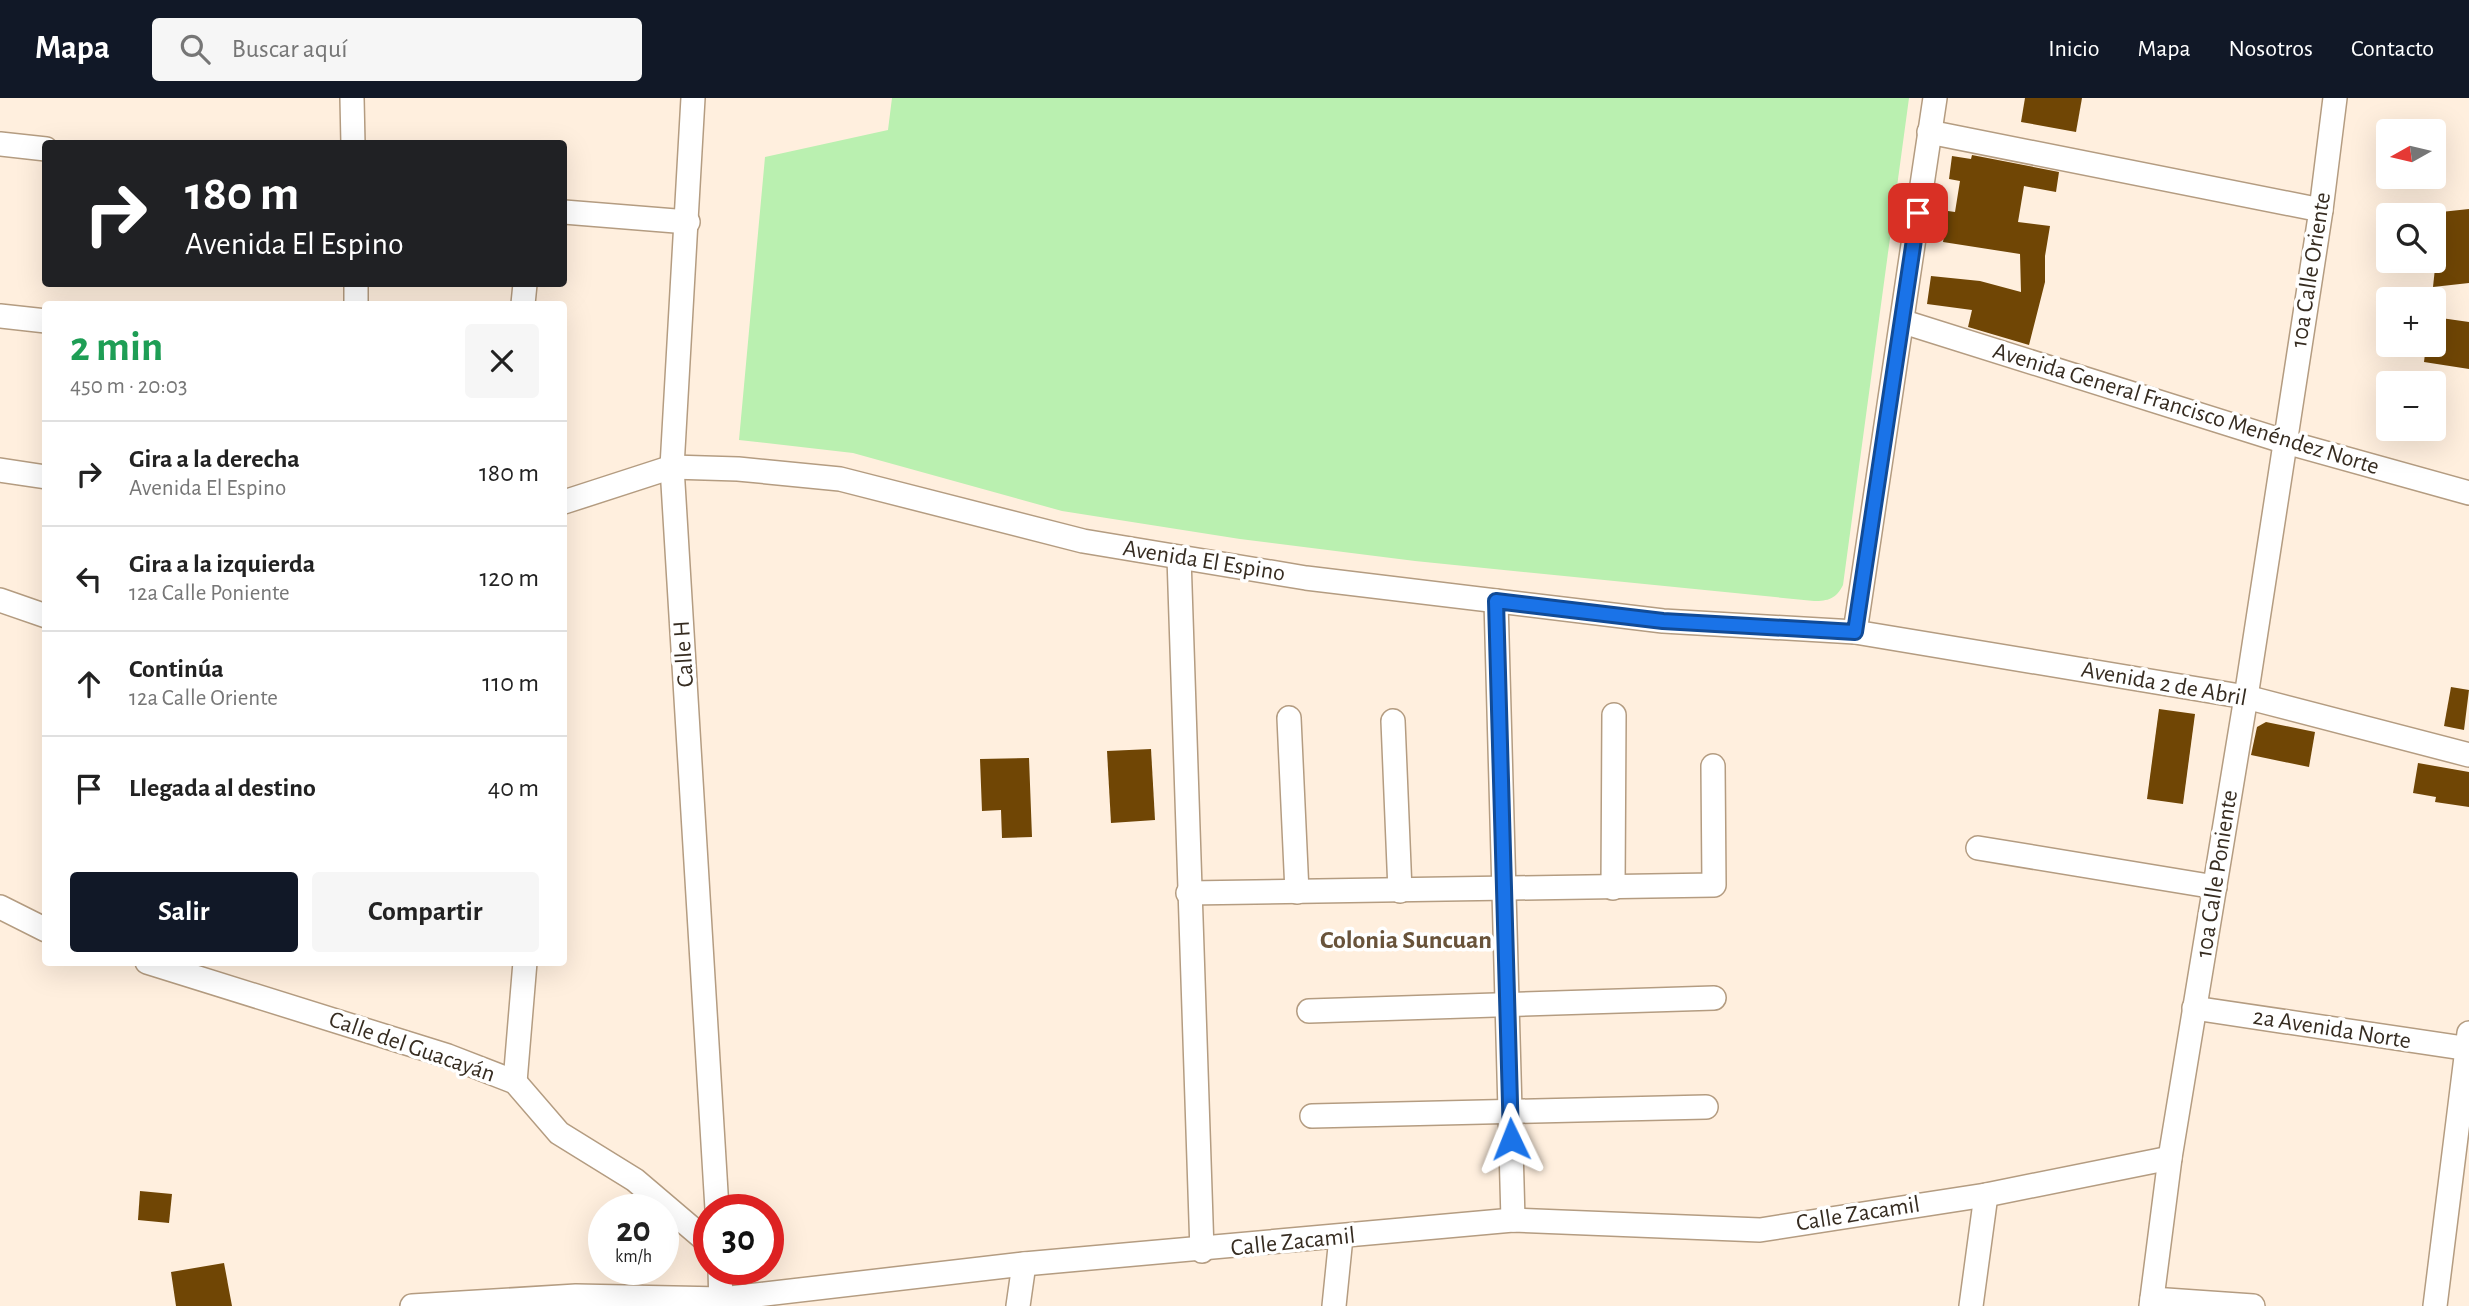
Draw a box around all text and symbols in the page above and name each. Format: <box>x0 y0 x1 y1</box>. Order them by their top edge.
search box <box>152 18 642 81</box>
icon: search <box>176 30 214 68</box>
text: Mapa <box>35 32 110 65</box>
text: Buscar aquí <box>232 36 348 62</box>
text: Inicio <box>2048 37 2099 61</box>
text: Mapa <box>2137 37 2191 61</box>
text: Nosotros <box>2229 37 2313 61</box>
text: Contacto <box>2351 37 2434 61</box>
north arrow <box>2376 119 2446 189</box>
map controls <box>2376 119 2446 441</box>
icon: right <box>70 168 161 259</box>
text: 180 m <box>185 170 299 219</box>
pin <box>1888 183 1948 243</box>
street label: 10a Calle Oriente <box>2287 191 2335 349</box>
icon: arrive <box>1899 194 1937 232</box>
button: search <box>2376 203 2446 273</box>
text: Avenida El Espino <box>185 228 404 260</box>
button: + <box>2376 287 2446 357</box>
button: close <box>465 324 539 398</box>
text: 2 min <box>70 326 163 368</box>
street label: Avenida General Francisco Menéndez Norte <box>1990 339 2382 479</box>
button: − <box>2376 371 2446 441</box>
text: 450 m · 20:03 <box>70 375 187 398</box>
text: Gira a la derecha <box>129 446 300 472</box>
icon: right <box>70 455 108 493</box>
text: 180 m <box>479 460 539 486</box>
text: Avenida El Espino <box>129 477 286 500</box>
street label: Avenida El Espino <box>1121 536 1287 586</box>
text: Gira a la izquierda <box>129 551 315 577</box>
icon: left <box>70 560 108 598</box>
text: 120 m <box>479 565 539 591</box>
text: 12a Calle Poniente <box>129 582 290 605</box>
street label: Calle H <box>670 620 698 688</box>
text: Continúa <box>129 656 224 682</box>
street label: Avenida 2 de Abril <box>2079 658 2249 710</box>
icon: ahead <box>70 665 108 703</box>
text: 110 m <box>482 670 539 696</box>
text: 12a Calle Oriente <box>129 687 278 710</box>
icon: arrive <box>70 770 108 808</box>
text: Llegada al destino <box>129 775 316 801</box>
text: 40 m <box>488 775 539 801</box>
street label: 10a Calle Poniente <box>2192 788 2242 960</box>
button: Salir <box>70 872 298 952</box>
button: Compartir <box>312 872 539 952</box>
district label: Colonia Suncuan <box>1320 927 1492 953</box>
street label: 2a Avenida Norte <box>2251 1005 2413 1053</box>
street label: Calle del Guacayán <box>326 1007 498 1087</box>
position arrow <box>1474 1102 1548 1176</box>
street label: Calle Zacamil <box>1794 1192 1922 1236</box>
speed limit sign: 30 <box>693 1194 784 1285</box>
text: 20 <box>616 1213 651 1248</box>
street label: Calle Zacamil <box>1230 1224 1356 1260</box>
text: km/h <box>615 1248 652 1266</box>

